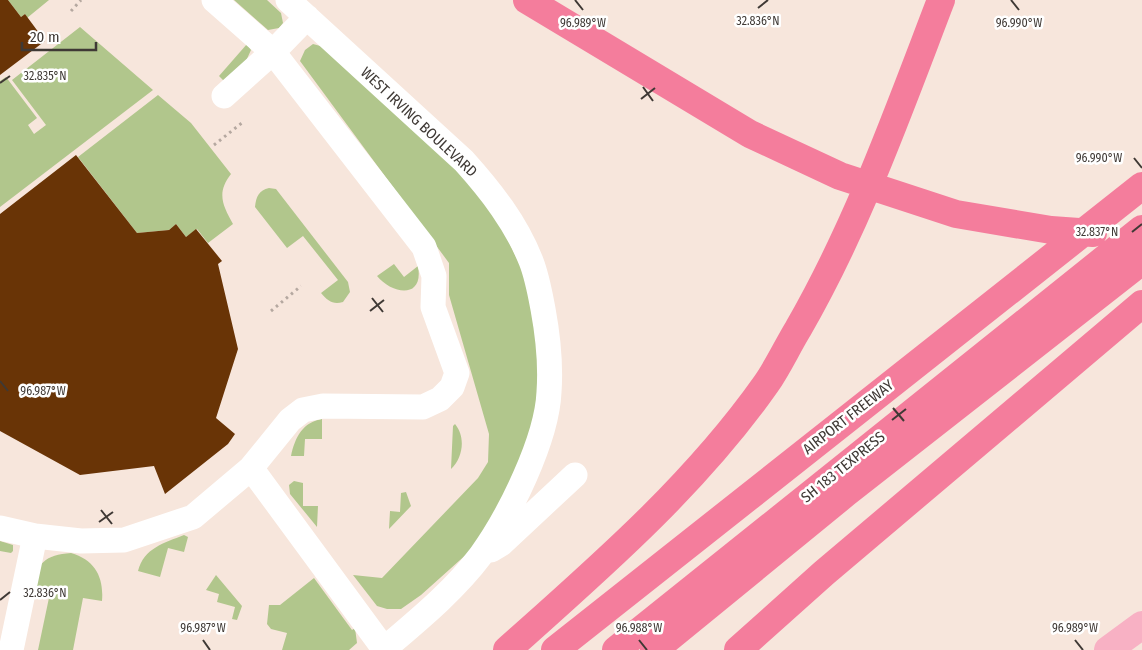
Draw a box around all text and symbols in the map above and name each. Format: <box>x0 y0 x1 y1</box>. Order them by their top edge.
text: 32.836°N <box>736 14 780 28</box>
text: 96.989°W <box>560 16 606 30</box>
text: 96.990°W <box>996 16 1042 30</box>
scale bar <box>22 20 96 52</box>
text: 20 m <box>30 28 60 46</box>
street label: WEST IRVING BOULEVARD <box>357 63 481 181</box>
text: 32.835°N <box>24 69 66 83</box>
text: 96.990°W <box>1076 151 1122 165</box>
text: 32.837°N <box>1076 225 1118 239</box>
street label: AIRPORT FREEWAY <box>799 376 897 458</box>
text: 96.987°W <box>20 384 66 398</box>
street label: SH 183 TEXPRESS <box>797 428 889 506</box>
text: 32.836°N <box>23 586 67 600</box>
text: 96.987°W <box>180 621 226 635</box>
text: 96.988°W <box>616 621 662 635</box>
text: 96.989°W <box>1052 621 1098 635</box>

